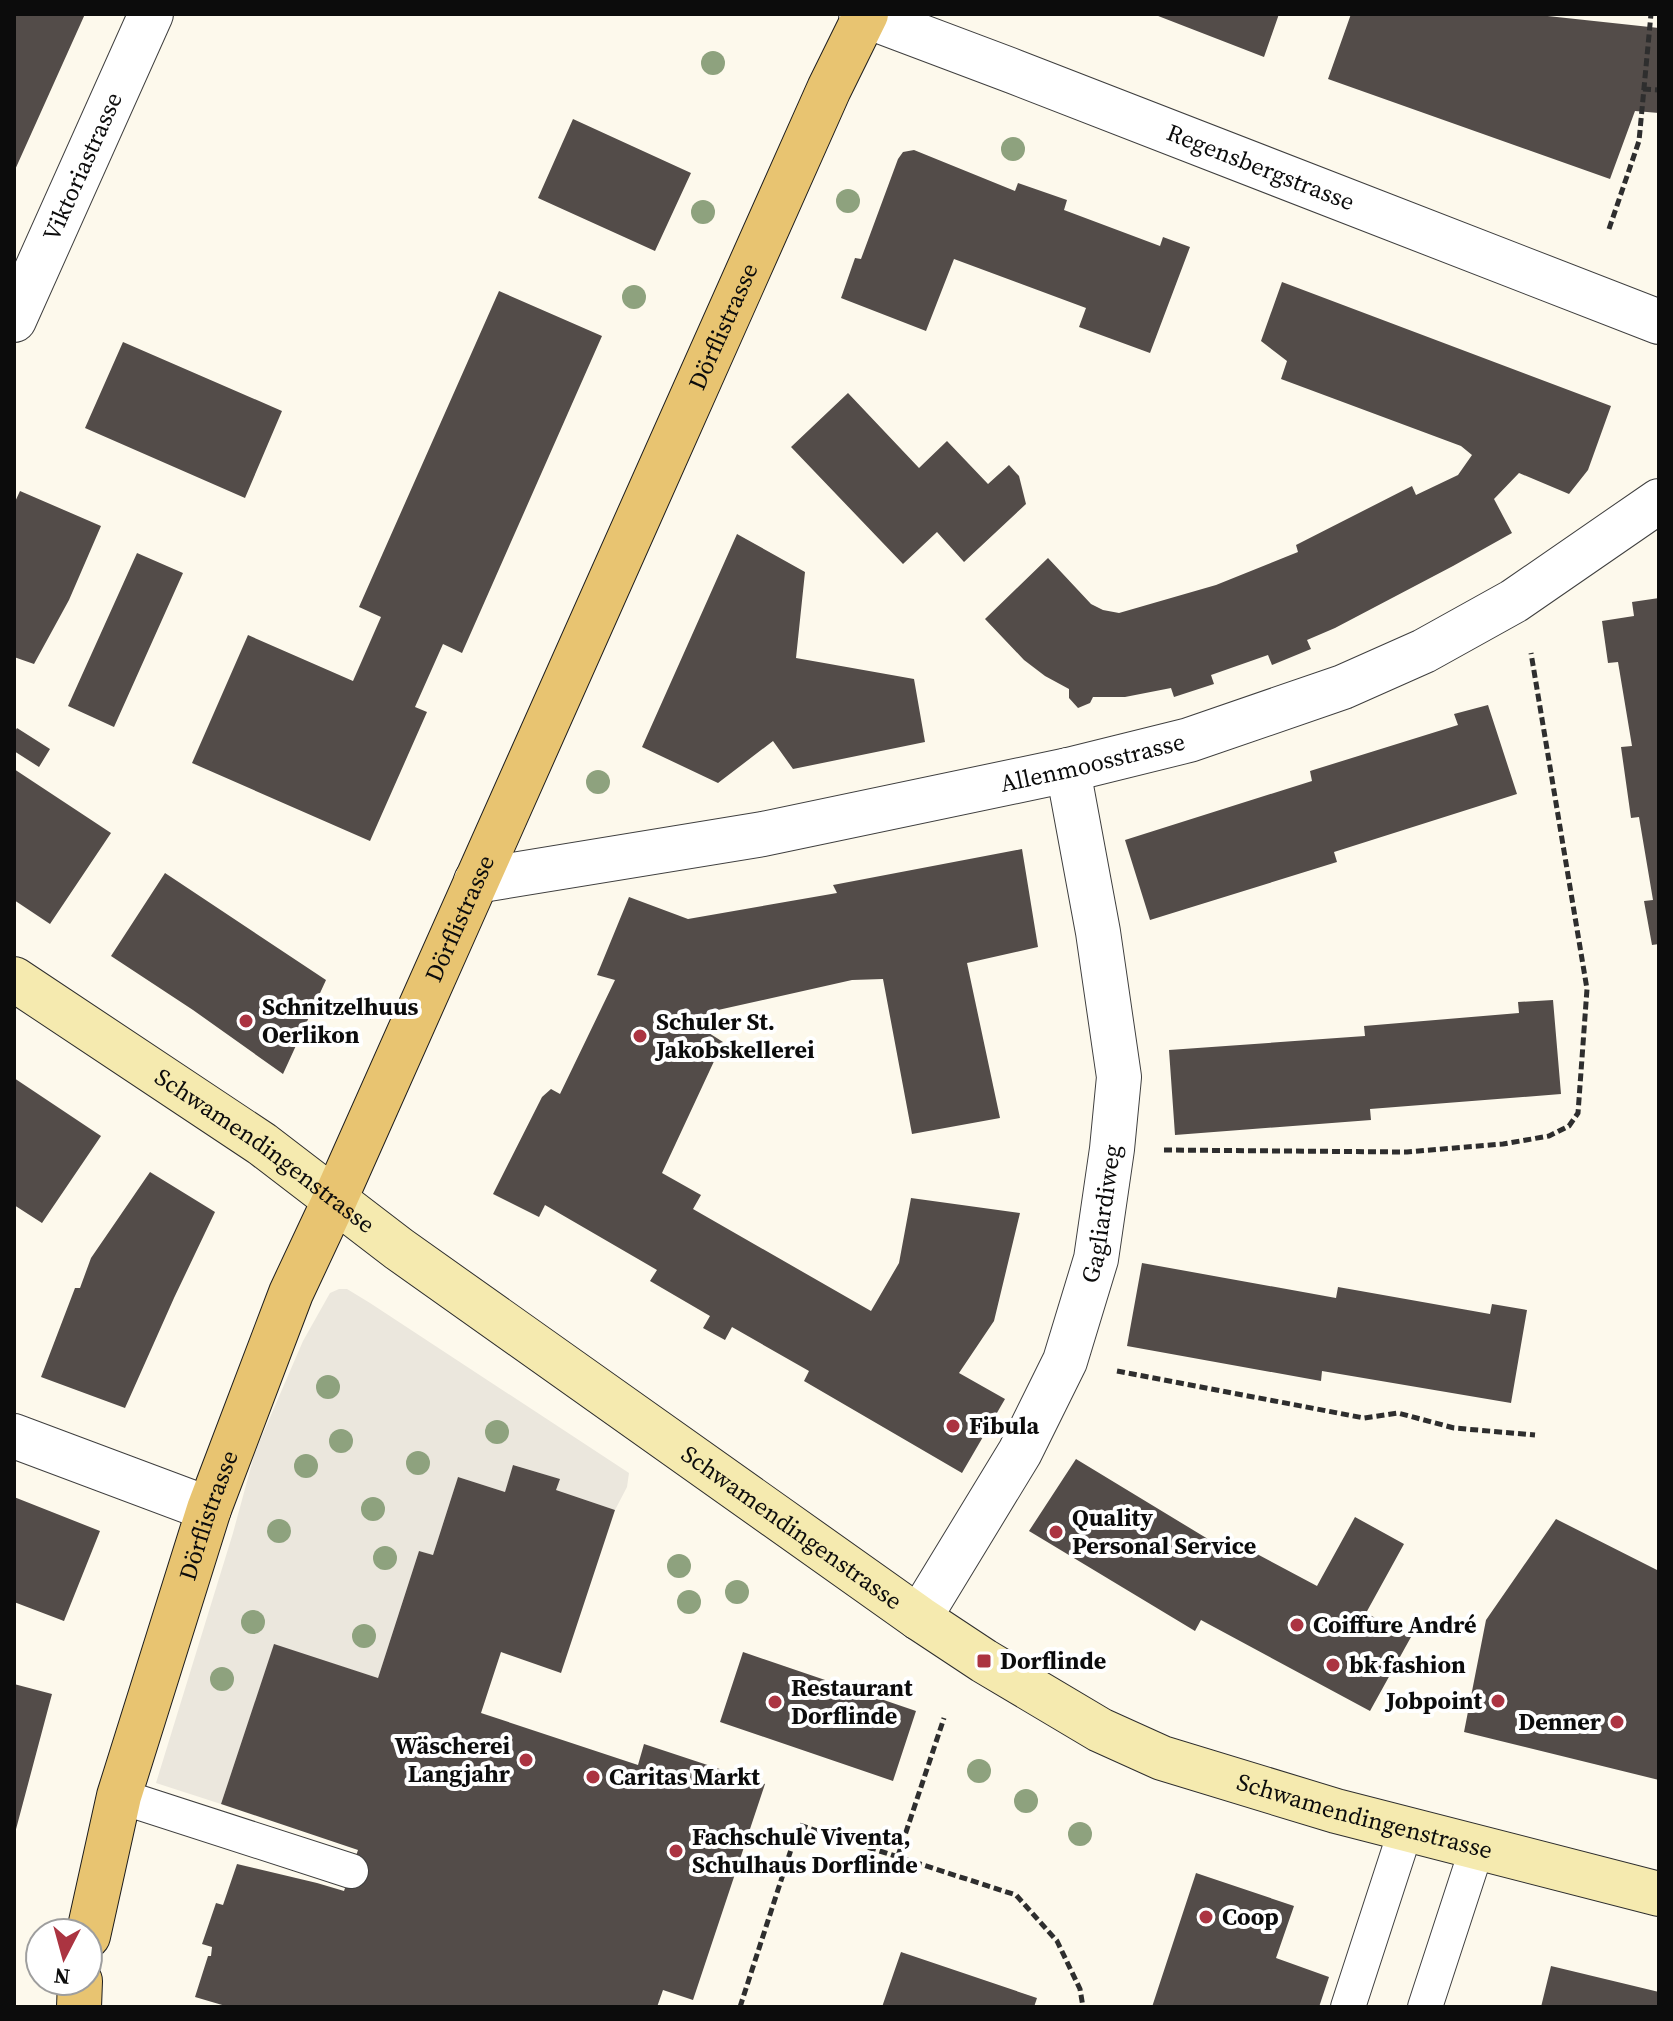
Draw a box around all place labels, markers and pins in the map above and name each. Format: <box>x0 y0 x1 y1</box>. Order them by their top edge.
place label: Schnitzelhuus Oerlikon <box>262 990 419 1051</box>
place label: Schuler St. Jakobskellerei <box>654 1005 815 1066</box>
marker: Schnitzelhuus Oerlikon <box>237 1012 255 1030</box>
marker: Schuler St. Jakobskellerei <box>631 1027 649 1045</box>
place label: Fibula <box>969 1409 1040 1442</box>
marker: Fibula <box>944 1417 962 1435</box>
place label: Quality Personal Service <box>1072 1501 1256 1562</box>
marker: Quality Personal Service <box>1047 1523 1065 1541</box>
place label: Coiffure André <box>1313 1608 1477 1641</box>
marker: Coiffure André <box>1288 1616 1306 1634</box>
place label: Dorflinde <box>1000 1644 1106 1677</box>
place label: bk fashion <box>1349 1648 1466 1681</box>
marker: Dorflinde <box>975 1652 993 1670</box>
marker: bk fashion <box>1324 1656 1342 1674</box>
place label: Restaurant Dorflinde <box>791 1671 913 1732</box>
place label: Jobpoint <box>1384 1684 1482 1717</box>
marker: Jobpoint <box>1489 1692 1507 1710</box>
marker: Restaurant Dorflinde <box>766 1693 784 1711</box>
place label: Denner <box>1518 1705 1602 1738</box>
marker: Denner <box>1608 1713 1626 1731</box>
place label: Wäscherei Langjahr <box>394 1729 511 1790</box>
marker: Wäscherei Langjahr <box>517 1751 535 1769</box>
place label: Caritas Markt <box>609 1760 760 1793</box>
marker: Caritas Markt <box>584 1768 602 1786</box>
place label: Fachschule Viventa, Schulhaus Dorflinde <box>692 1820 918 1881</box>
marker: Fachschule Viventa, Schulhaus Dorflinde <box>667 1842 685 1860</box>
place label: Coop <box>1222 1900 1279 1933</box>
marker: Coop <box>1197 1908 1215 1926</box>

